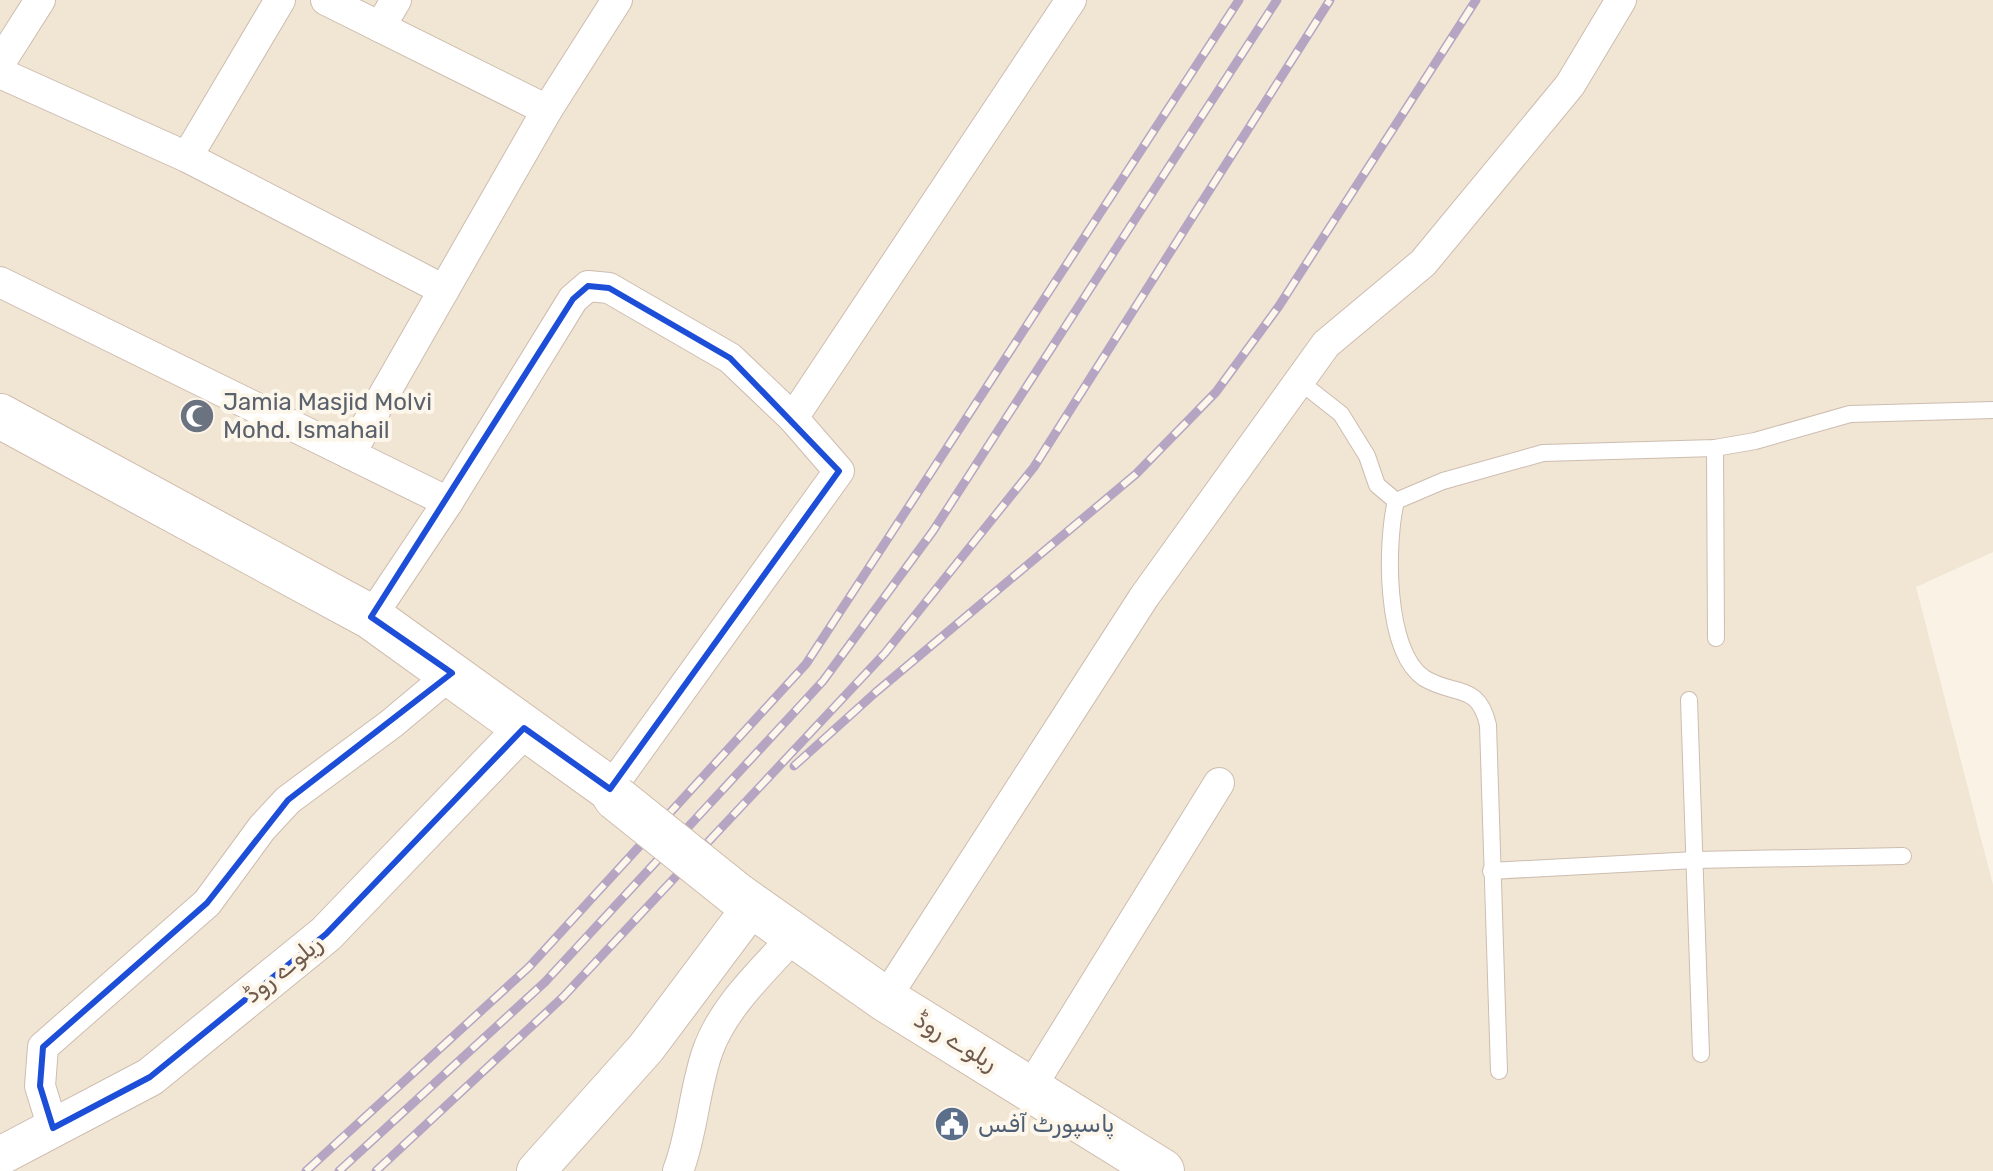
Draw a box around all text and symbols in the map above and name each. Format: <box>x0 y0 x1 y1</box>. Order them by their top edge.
place label: Jamia Masjid Molvi Mohd. Ismahail <box>223 388 432 444</box>
mosque icon: Jamia Masjid Molvi Mohd. Ismahail <box>178 397 216 435</box>
street label: ریلوے روڈ <box>239 929 327 1009</box>
street label: ریلوے روڈ <box>909 1005 1003 1077</box>
public building icon: پاسپورٹ آفس <box>933 1105 971 1143</box>
place label: پاسپورٹ آفس <box>978 1110 1114 1140</box>

